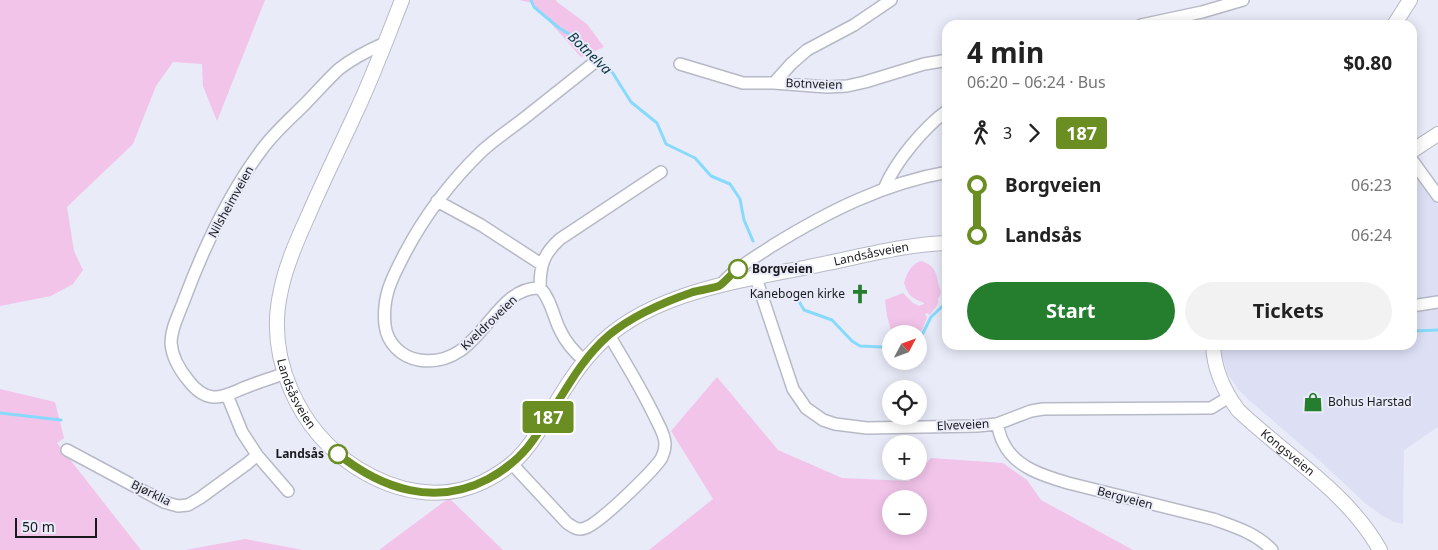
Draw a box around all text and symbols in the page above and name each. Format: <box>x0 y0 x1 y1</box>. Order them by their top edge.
water label: Botnelva <box>564 27 616 78</box>
text: 4 min <box>967 33 1044 71</box>
text: $0.80 <box>1343 50 1392 76</box>
text: 06:20 – 06:24 · Bus <box>967 71 1106 93</box>
street label: Botnveien <box>785 74 843 93</box>
icon: walk <box>967 119 995 147</box>
icon: forward <box>1020 119 1048 147</box>
text: 187 <box>1066 121 1097 145</box>
text: 3 <box>1003 122 1012 144</box>
street label: Nilsheimveien <box>204 163 257 241</box>
text: Borgveien <box>1005 172 1101 198</box>
text: 06:23 <box>1351 174 1392 196</box>
text: Landsås <box>1005 222 1082 248</box>
text: 06:24 <box>1351 224 1392 246</box>
street label: Landsåsveien <box>832 238 910 270</box>
marker: Borgveien <box>728 259 748 279</box>
place label: Borgveien <box>752 260 813 277</box>
button: Start <box>967 282 1175 340</box>
button: Tickets <box>1185 282 1392 340</box>
church icon: Kanebogen kirke <box>849 283 871 305</box>
place label: Kanebogen kirke <box>750 285 845 302</box>
street label: Kveldroveien <box>457 291 521 354</box>
north arrow <box>882 325 928 370</box>
map controls <box>882 325 927 535</box>
street label: Landsåsveien <box>273 357 320 432</box>
button: locate <box>882 380 927 425</box>
shop icon: Bohus Harstad <box>1302 391 1324 413</box>
place label: Bohus Harstad <box>1328 393 1412 410</box>
line badge: 187 <box>519 401 577 433</box>
text: 187 <box>533 405 563 429</box>
street label: Elveveien <box>936 415 990 434</box>
street label: Kongsveien <box>1257 425 1319 480</box>
button: + <box>882 435 927 480</box>
marker: Landsås <box>328 444 348 464</box>
place label: Landsås <box>275 445 324 462</box>
street label: Bjørklia <box>128 476 174 509</box>
street label: Bergveien <box>1095 482 1155 513</box>
button: − <box>882 490 927 535</box>
scale bar <box>15 515 98 538</box>
text: 50 m <box>22 517 55 536</box>

